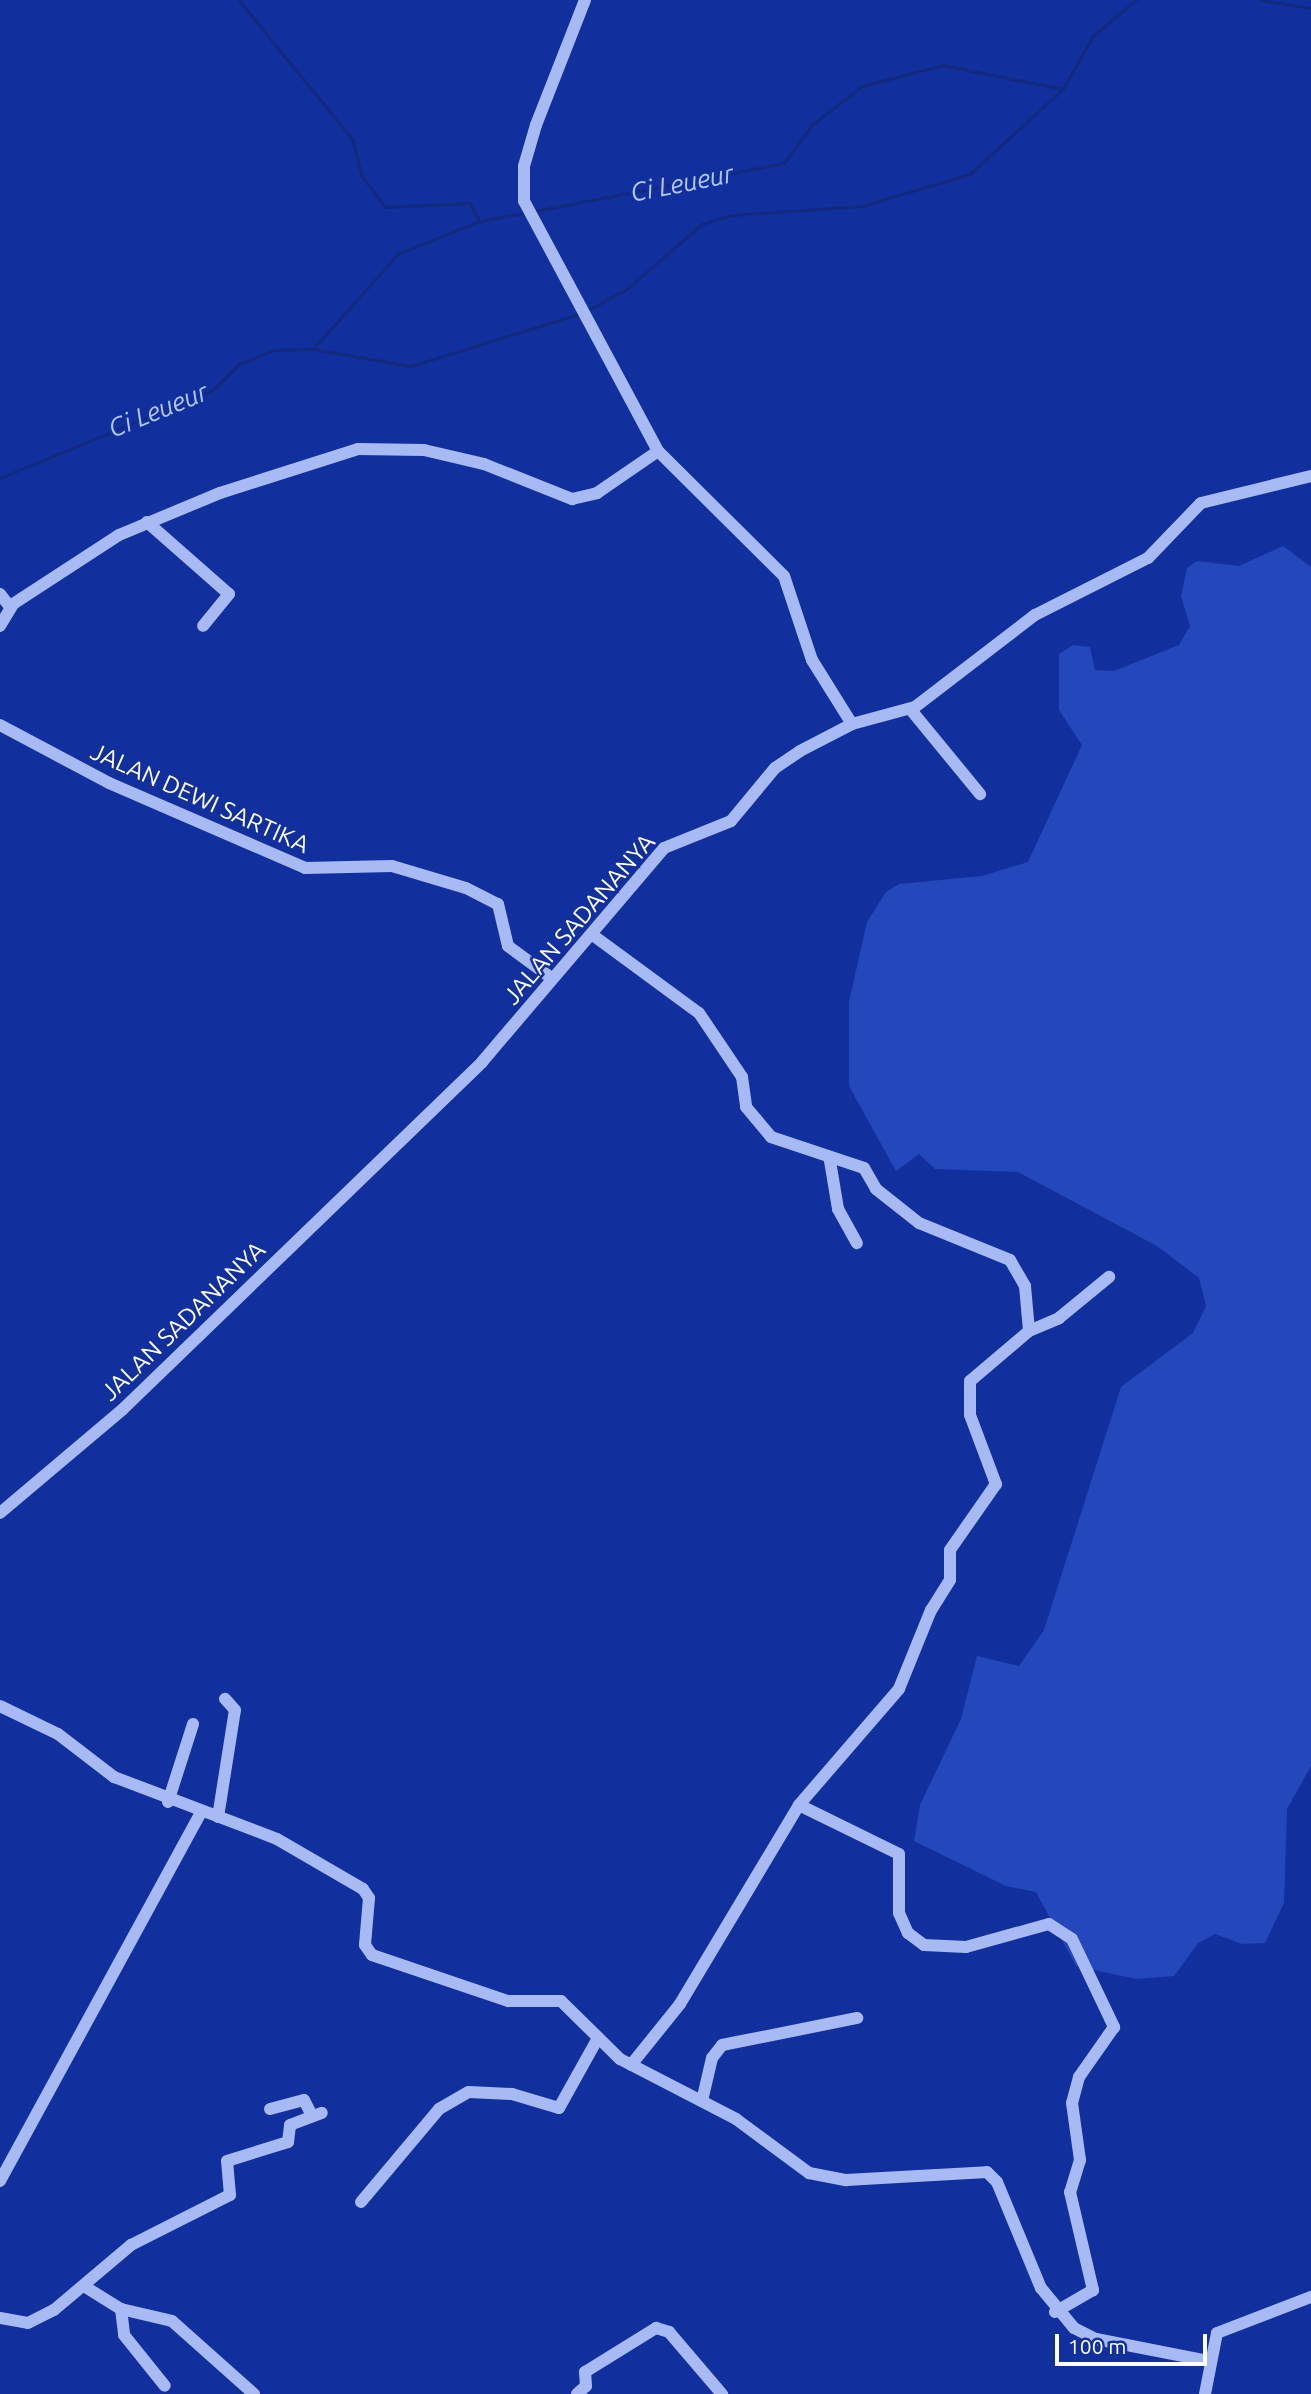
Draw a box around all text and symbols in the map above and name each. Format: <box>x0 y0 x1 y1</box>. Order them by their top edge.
water label: Ci Leueur <box>628 158 736 208</box>
water label: Ci Leueur <box>104 376 212 444</box>
street label: JALAN DEWI SARTIKA <box>86 737 314 859</box>
street label: JALAN SADANANYA <box>497 828 661 1010</box>
street label: JALAN SADANANYA <box>95 1235 271 1407</box>
scale bar <box>1059 2320 1211 2364</box>
text: 100 m <box>1068 2334 1126 2358</box>

